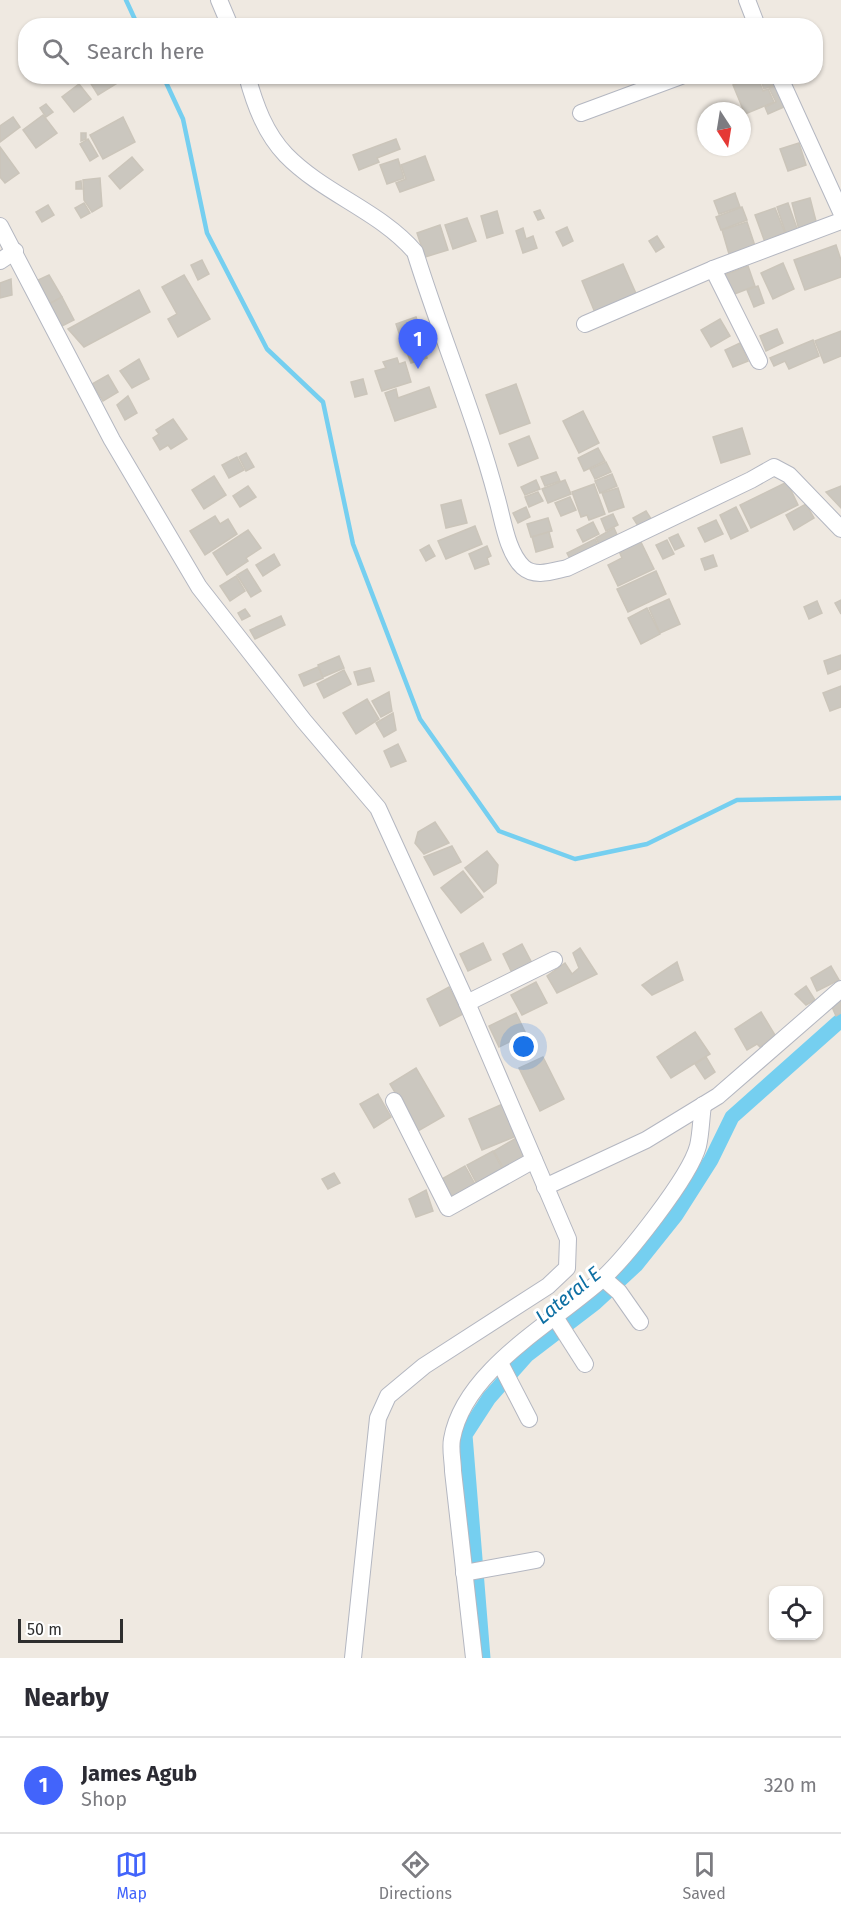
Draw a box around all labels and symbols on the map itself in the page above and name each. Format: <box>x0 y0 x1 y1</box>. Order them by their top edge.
north arrow <box>697 102 751 156</box>
pin: 1 <box>398 320 438 369</box>
your location <box>509 1032 538 1061</box>
water label: Lateral E <box>530 1261 606 1329</box>
scale bar <box>18 1616 123 1644</box>

